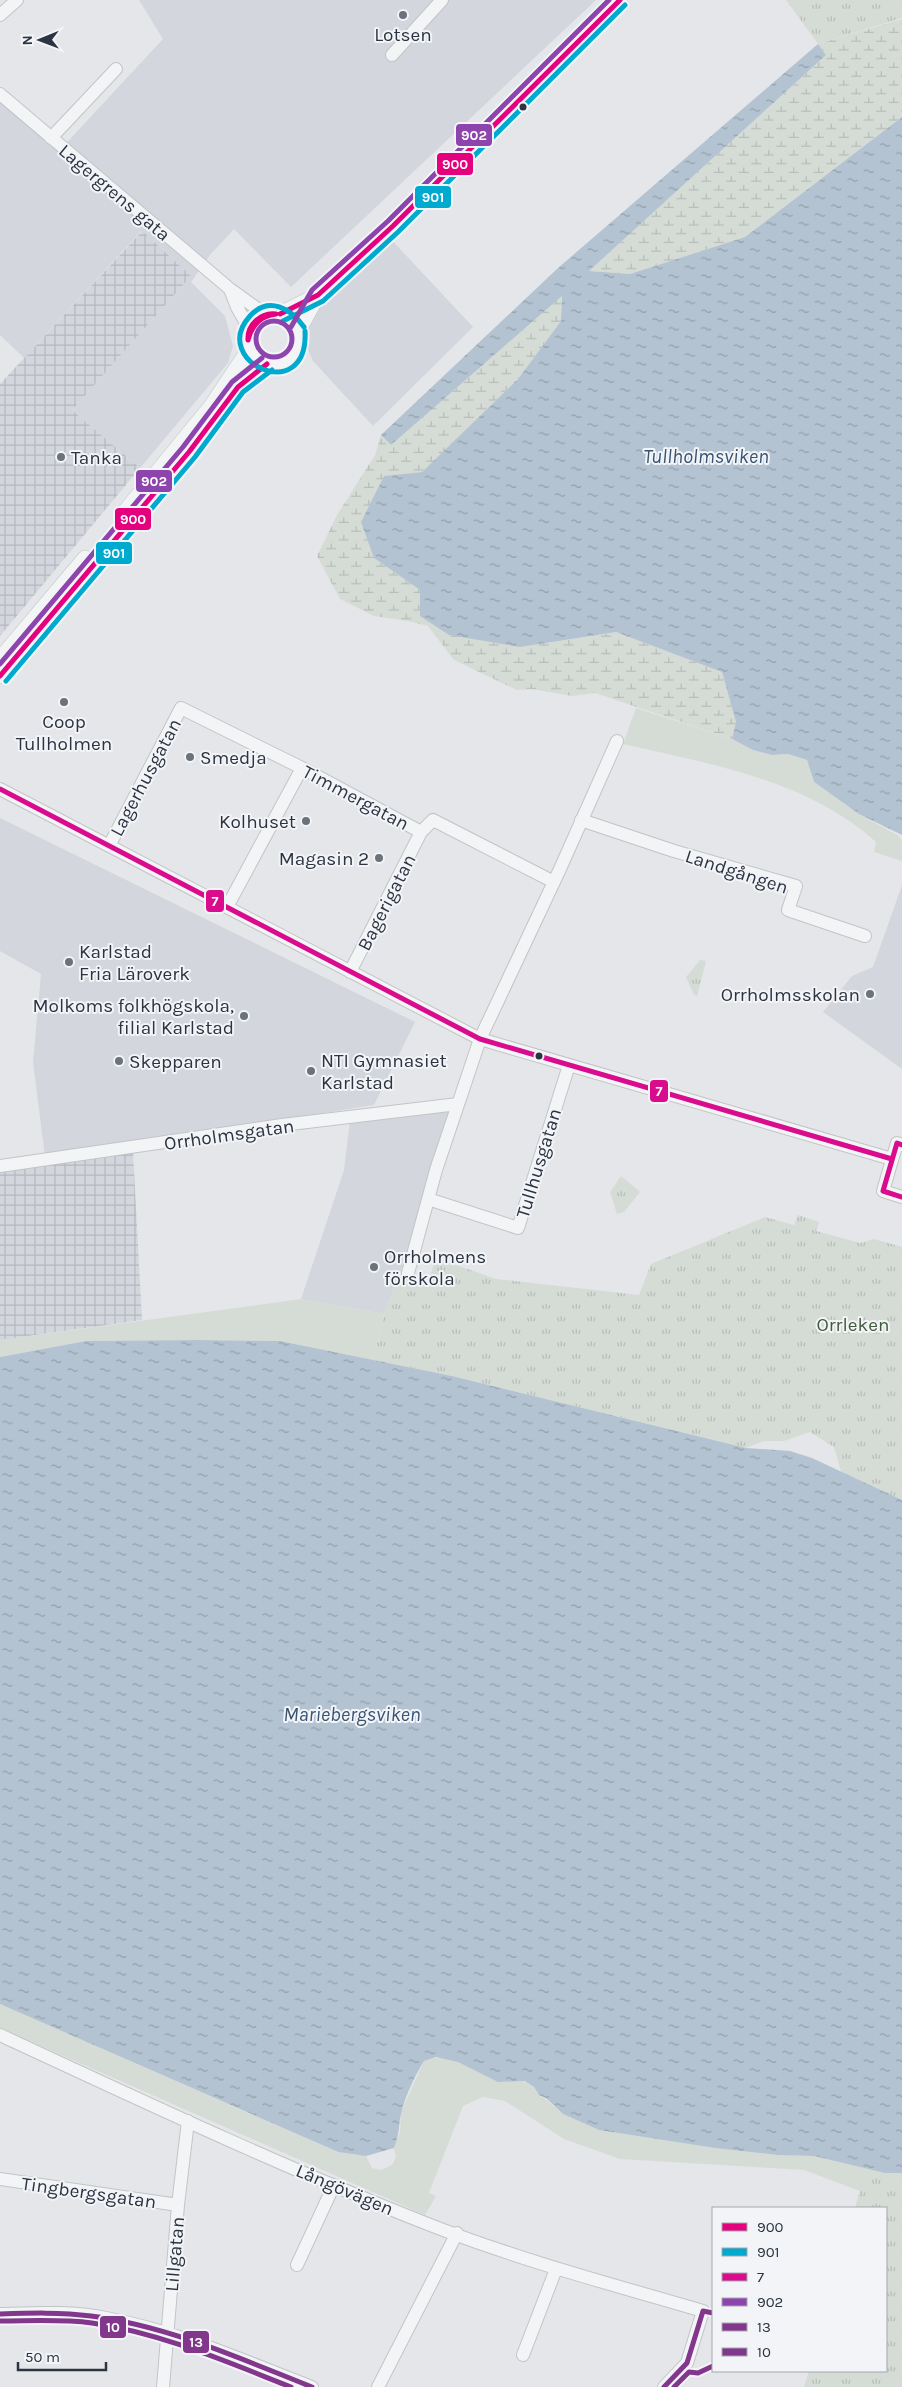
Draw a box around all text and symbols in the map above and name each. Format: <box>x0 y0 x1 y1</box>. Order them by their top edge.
marker: Lotsen <box>397 9 409 21</box>
north arrow <box>15 15 65 65</box>
place label: Lotsen <box>374 24 432 46</box>
text: N <box>19 35 36 45</box>
unlabelled marker <box>518 102 528 112</box>
line badge: 902 <box>455 123 493 147</box>
text: 902 <box>461 127 487 144</box>
street label: Lagergrens gata <box>54 140 174 246</box>
line badge: 900 <box>436 152 474 176</box>
text: 900 <box>442 156 468 173</box>
line badge: 901 <box>414 185 452 209</box>
text: 901 <box>422 189 444 206</box>
water label: Tullholmsviken <box>643 445 769 468</box>
place label: Tanka <box>71 447 122 469</box>
marker: Tanka <box>55 451 67 463</box>
line badge: 902 <box>135 469 173 493</box>
text: 902 <box>141 473 167 490</box>
line badge: 900 <box>114 507 152 531</box>
text: 900 <box>120 511 146 528</box>
line badge: 901 <box>95 541 133 565</box>
text: 901 <box>103 545 125 562</box>
marker: Coop Tullholmen <box>58 696 70 708</box>
place label: Coop Tullholmen <box>16 711 112 755</box>
street label: Lagerhusgatan <box>106 715 186 840</box>
place label: Smedja <box>200 747 267 769</box>
marker: Smedja <box>184 751 196 763</box>
street label: Timmergatan <box>299 761 412 835</box>
place label: Kolhuset <box>219 811 296 833</box>
marker: Kolhuset <box>300 815 312 827</box>
street label: Landgången <box>683 845 791 899</box>
place label: Magasin 2 <box>279 848 369 870</box>
street label: Bagerigatan <box>353 850 421 954</box>
marker: Magasin 2 <box>373 852 385 864</box>
line badge: 7 <box>205 889 225 913</box>
text: 7 <box>212 893 219 910</box>
place label: Karlstad Fria Läroverk <box>79 941 190 985</box>
marker: Karlstad Fria Läroverk <box>63 956 75 968</box>
place label: Orrholmsskolan <box>721 984 860 1006</box>
marker: Orrholmsskolan <box>864 988 876 1000</box>
place label: Molkoms folkhögskola, filial Karlstad <box>33 995 234 1039</box>
marker: Molkoms folkhögskola, filial Karlstad <box>238 1010 250 1022</box>
place label: NTI Gymnasiet Karlstad <box>321 1050 447 1094</box>
place label: Skepparen <box>129 1051 222 1073</box>
unlabelled marker <box>534 1051 544 1061</box>
marker: Skepparen <box>113 1055 125 1067</box>
marker: NTI Gymnasiet Karlstad <box>305 1065 317 1077</box>
line badge: 7 <box>649 1079 669 1103</box>
text: 7 <box>656 1083 663 1100</box>
street label: Tullhusgatan <box>512 1106 566 1221</box>
street label: Orrholmsgatan <box>163 1115 296 1155</box>
place label: Orrholmens förskola <box>384 1246 486 1290</box>
marker: Orrholmens förskola <box>368 1261 380 1273</box>
park label: Orrleken <box>816 1314 890 1336</box>
water label: Mariebergsviken <box>283 1703 421 1726</box>
street label: Långövägen <box>293 2160 397 2220</box>
street label: Tingbergsgatan <box>20 2173 158 2213</box>
legend <box>712 2207 887 2372</box>
street label: Lillgatan <box>161 2216 189 2293</box>
text: 900 <box>757 2218 784 2236</box>
text: 901 <box>757 2243 780 2261</box>
text: 7 <box>757 2268 764 2286</box>
text: 902 <box>757 2293 783 2311</box>
line badge: 10 <box>99 2315 127 2339</box>
text: 13 <box>757 2318 771 2336</box>
text: 10 <box>106 2319 120 2336</box>
line badge: 13 <box>182 2330 210 2354</box>
text: 13 <box>189 2334 203 2351</box>
scale bar <box>18 2340 105 2372</box>
text: 10 <box>757 2343 771 2361</box>
text: 50 m <box>25 2348 60 2366</box>

